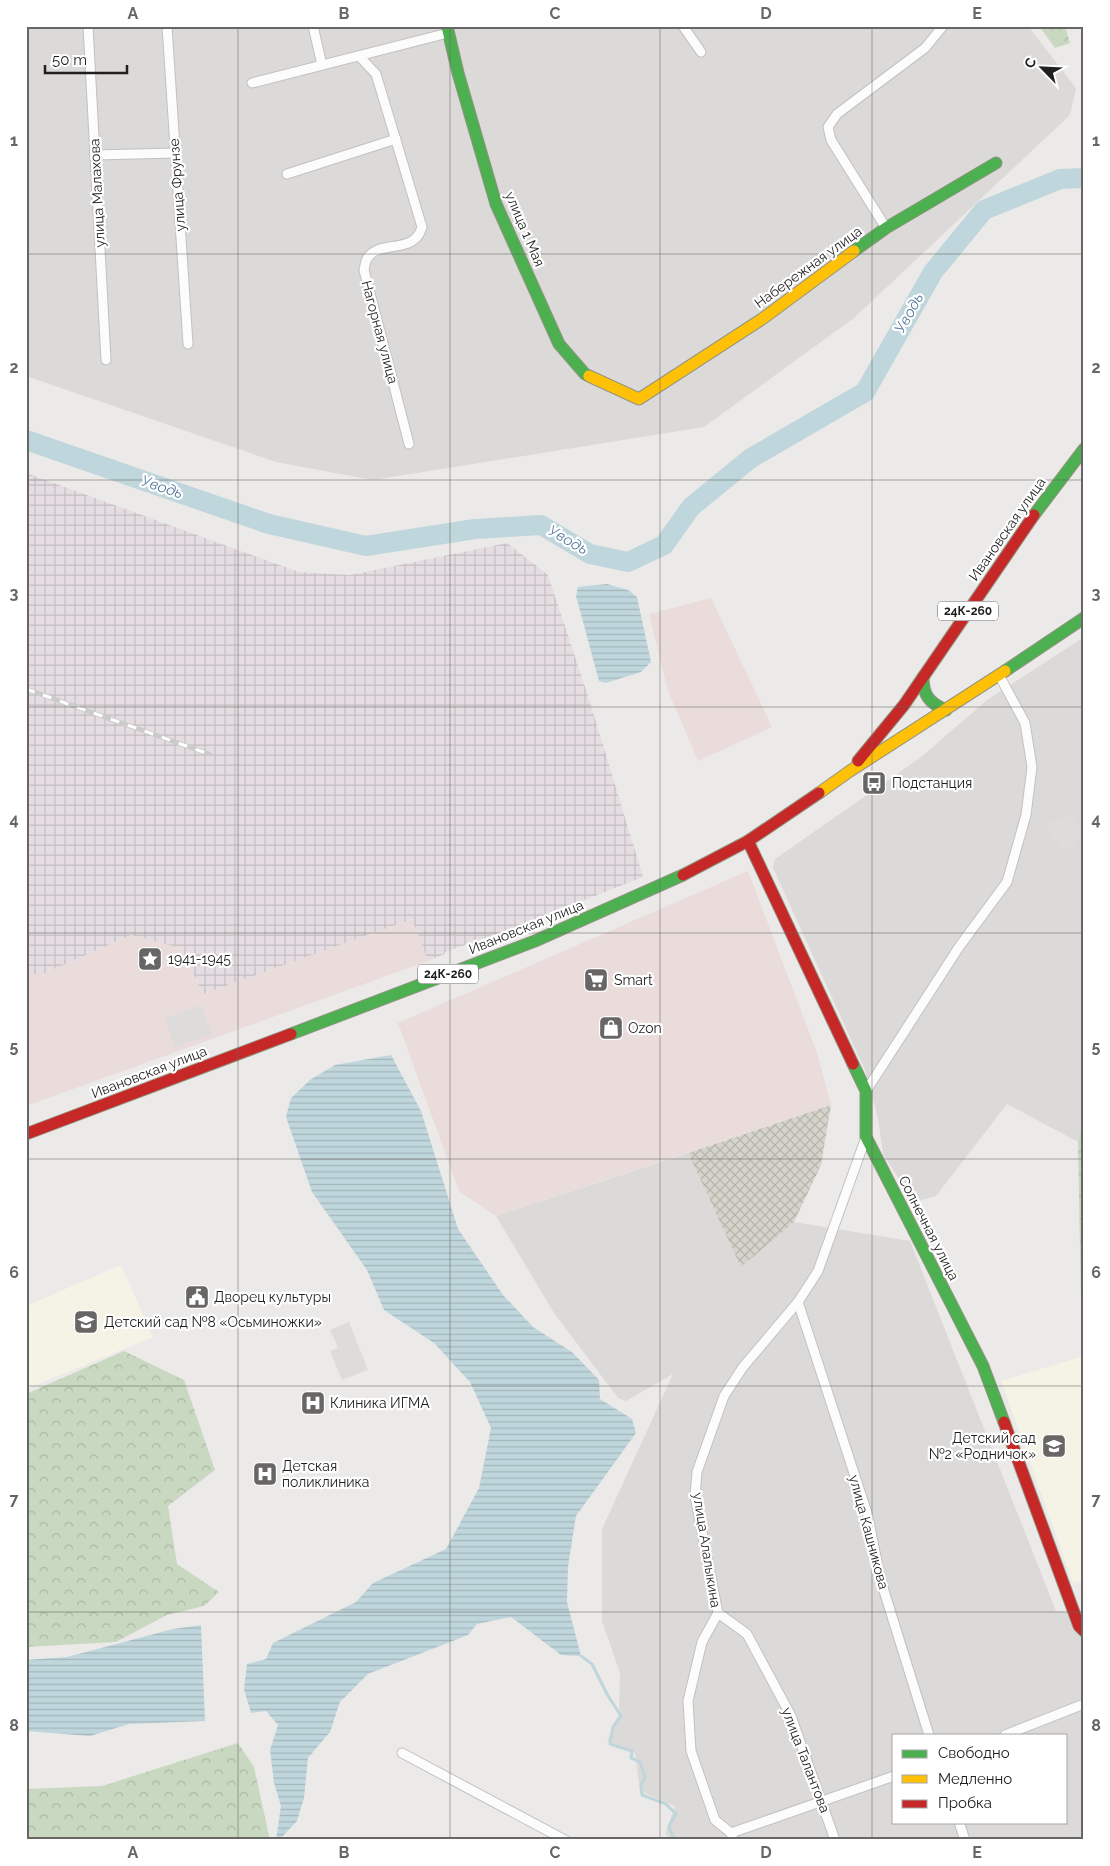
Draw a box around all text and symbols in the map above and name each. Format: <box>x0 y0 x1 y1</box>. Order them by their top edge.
text: A <box>128 4 139 23</box>
text: B <box>339 4 350 23</box>
text: C <box>550 4 561 23</box>
text: D <box>760 4 772 23</box>
text: E <box>972 4 982 23</box>
scale bar <box>45 42 128 74</box>
north arrow <box>1018 42 1068 92</box>
text: 50 m <box>52 51 87 69</box>
text: С <box>1021 55 1040 70</box>
text: 1 <box>10 131 18 150</box>
text: 1 <box>1092 131 1100 150</box>
street label: улица Малахова <box>86 138 108 248</box>
street label: улица Фрунзе <box>166 138 188 232</box>
street label: улица 1 Мая <box>502 189 548 269</box>
street label: Набережная улица <box>751 223 865 311</box>
street label: Нагорная улица <box>359 279 401 385</box>
water label: Уводь <box>891 290 927 336</box>
text: 2 <box>9 358 19 377</box>
text: 2 <box>1091 358 1101 377</box>
water label: Уводь <box>139 471 185 503</box>
street label: Ивановская улица <box>965 474 1049 584</box>
water label: Уводь <box>545 521 591 559</box>
text: 3 <box>10 584 19 603</box>
text: 3 <box>1092 584 1101 603</box>
road number: 24К-260 <box>938 602 998 620</box>
bus stop icon: Подстанция <box>861 770 887 796</box>
place label: Подстанция <box>892 775 972 791</box>
text: 4 <box>9 810 19 829</box>
text: 4 <box>1091 810 1101 829</box>
street label: Ивановская улица <box>466 897 586 957</box>
place icon: 1941-1945 <box>137 946 163 972</box>
place label: 1941-1945 <box>168 951 231 967</box>
road number: 24К-260 <box>418 964 478 984</box>
supermarket icon: Smart <box>583 967 609 993</box>
place label: Smart <box>614 972 653 988</box>
shop icon: Ozon <box>598 1015 624 1041</box>
place label: Ozon <box>628 1020 662 1036</box>
text: 5 <box>10 1037 19 1056</box>
text: 5 <box>1092 1037 1101 1056</box>
street label: Ивановская улица <box>89 1043 209 1101</box>
street label: Солнечная улица <box>896 1173 962 1283</box>
text: 6 <box>9 1263 19 1282</box>
text: 6 <box>1091 1263 1101 1282</box>
public building icon: Дворец культуры <box>184 1284 210 1310</box>
place label: Дворец культуры <box>214 1289 331 1305</box>
school or university icon: Детский сад №8 «Осьминожки» <box>73 1309 99 1335</box>
place label: Детский сад №8 «Осьминожки» <box>104 1314 322 1330</box>
hospital icon: Клиника ИГМА <box>300 1390 326 1416</box>
place label: Клиника ИГМА <box>330 1395 430 1411</box>
place label: Детский сад №2 «Родничок» <box>929 1430 1036 1462</box>
school or university icon: Детский сад №2 «Родничок» <box>1041 1433 1067 1459</box>
place label: Детская поликлиника <box>282 1458 370 1490</box>
hospital icon: Детская поликлиника <box>252 1461 278 1487</box>
street label: улица Кашникова <box>846 1473 892 1591</box>
text: 7 <box>10 1490 19 1509</box>
text: 7 <box>1092 1490 1101 1509</box>
street label: улица Алалыкина <box>690 1491 724 1609</box>
street label: улица Талантова <box>779 1705 833 1815</box>
text: 8 <box>9 1716 19 1735</box>
text: 8 <box>1091 1716 1101 1735</box>
legend <box>892 1734 1068 1824</box>
text: Свободно <box>938 1744 1010 1762</box>
text: Медленно <box>938 1770 1012 1788</box>
text: Пробка <box>938 1794 992 1812</box>
text: A <box>128 1843 139 1862</box>
text: B <box>339 1843 350 1862</box>
text: C <box>550 1843 561 1862</box>
text: D <box>760 1843 772 1862</box>
text: E <box>972 1843 982 1862</box>

